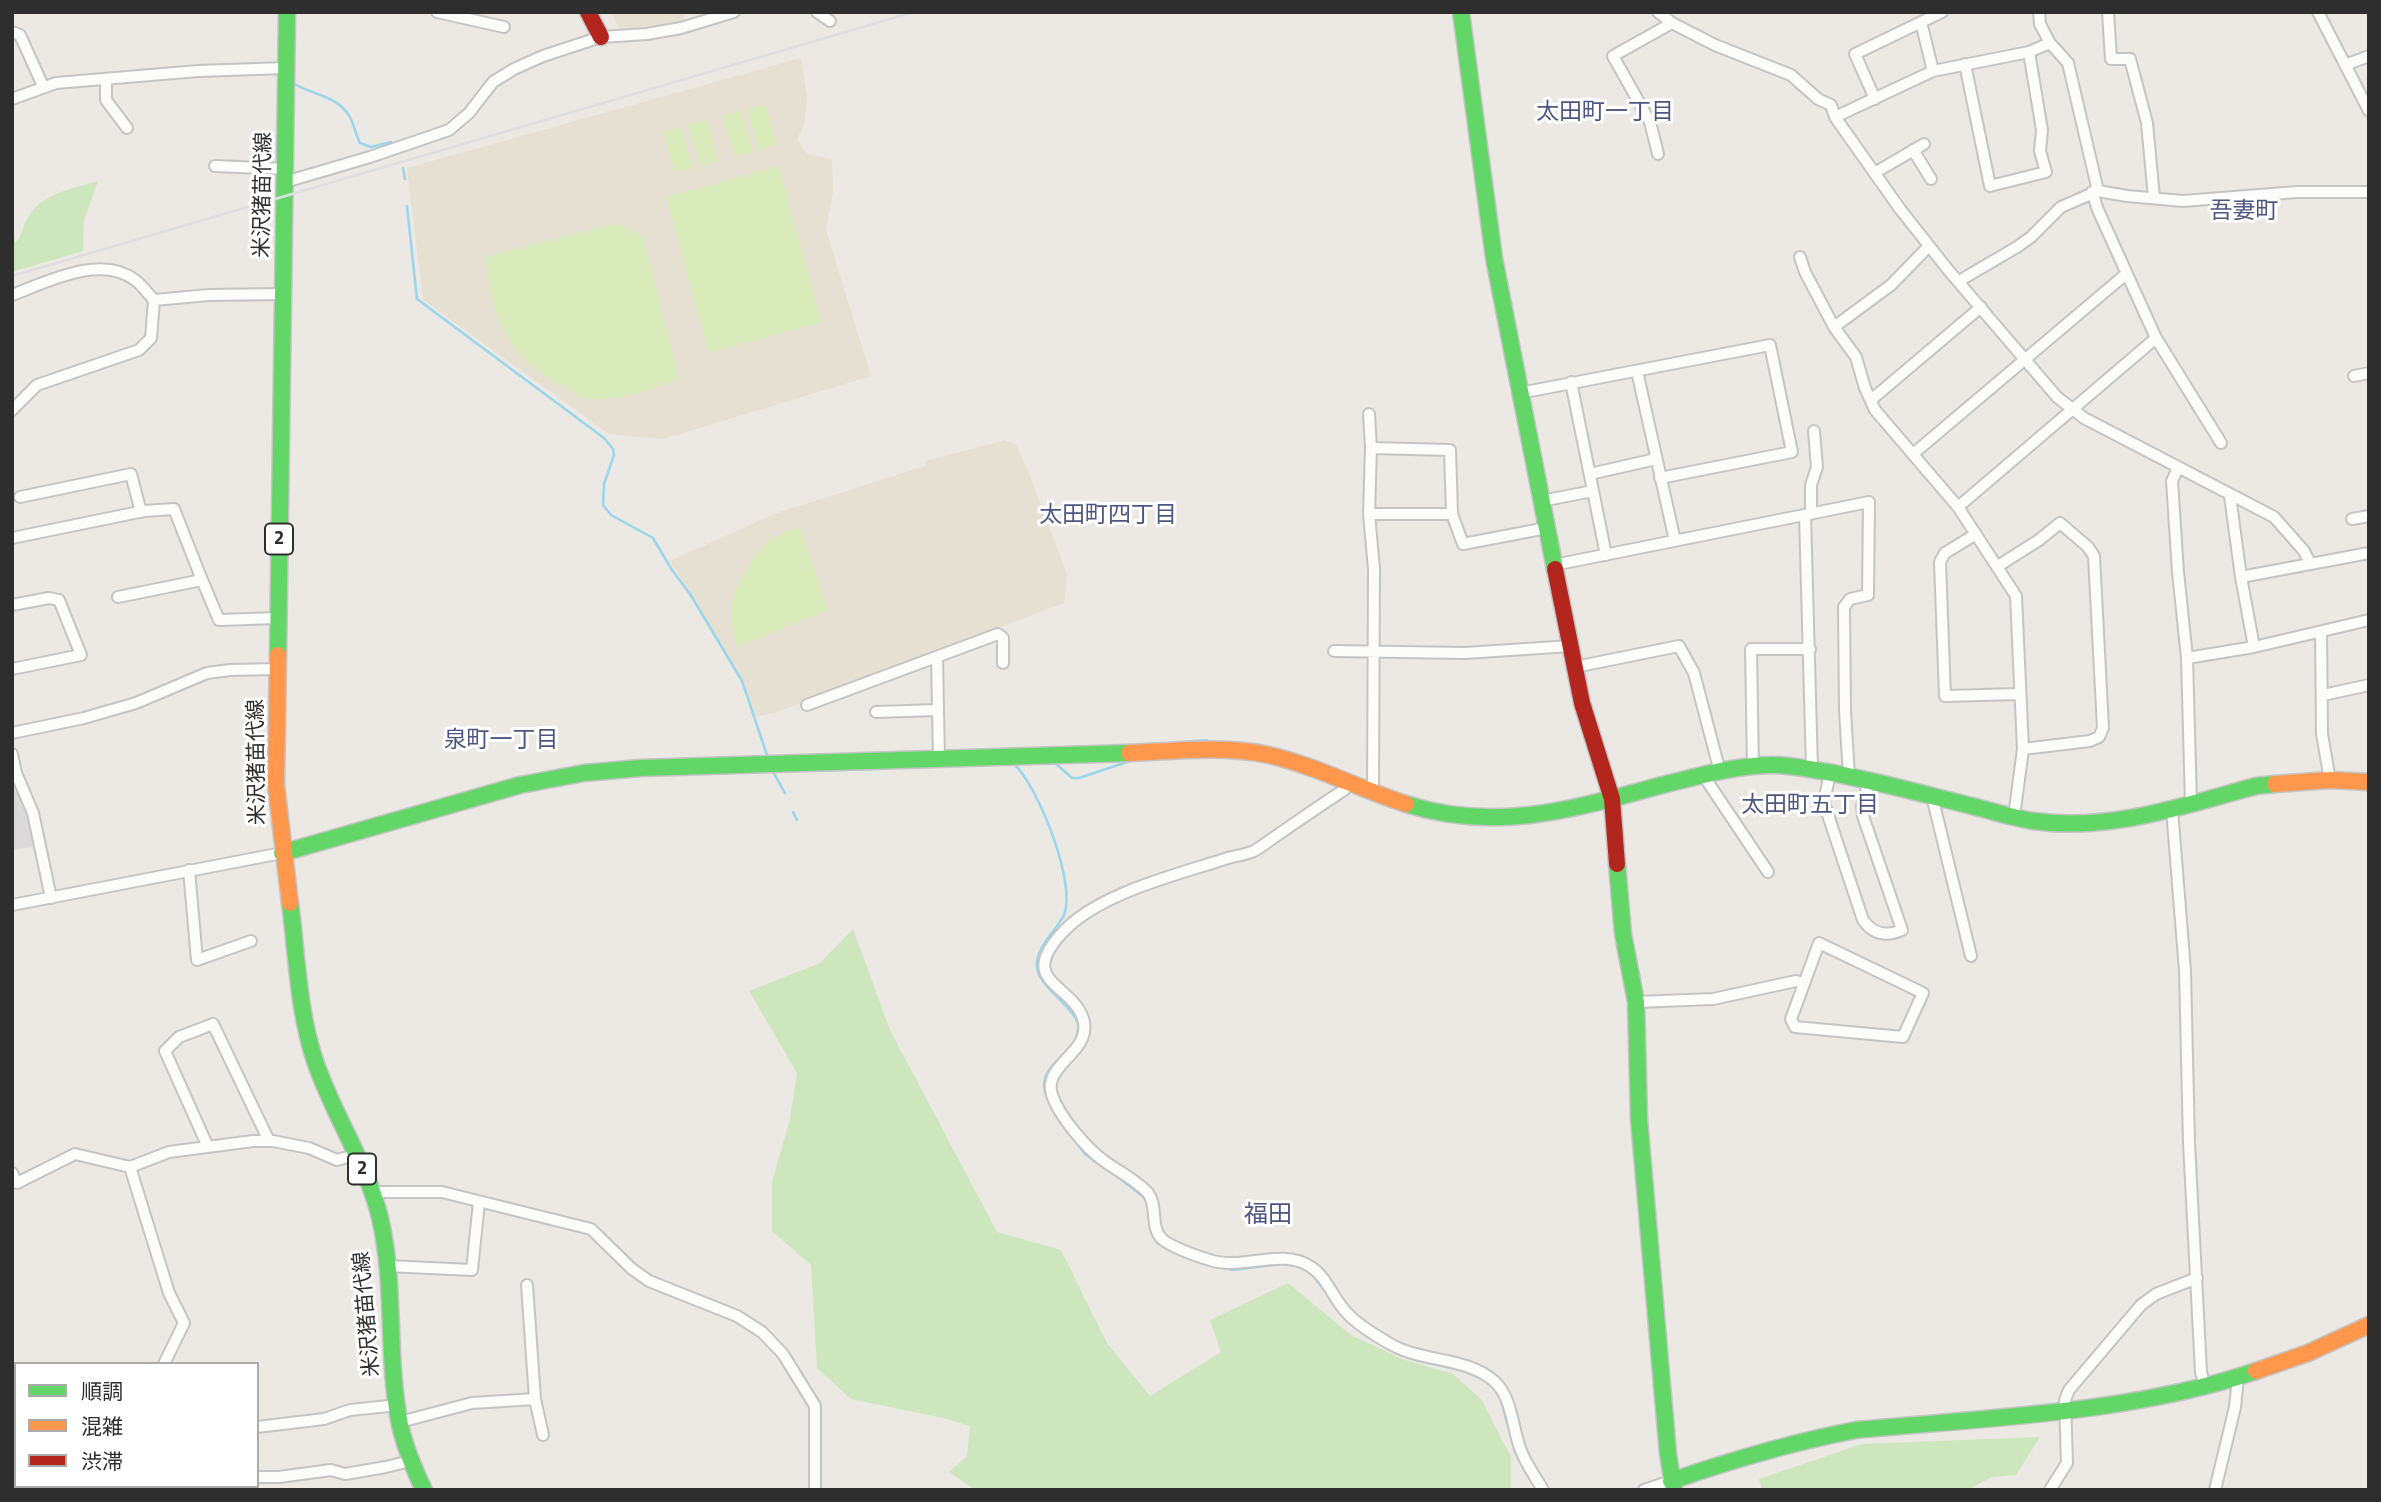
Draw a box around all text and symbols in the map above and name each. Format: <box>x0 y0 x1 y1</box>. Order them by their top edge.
district label: 太田町一丁目 <box>1536 99 1674 127</box>
street label: 米沢猪苗代線 <box>250 132 278 258</box>
district label: 吾妻町 <box>2210 198 2278 226</box>
district label: 太田町四丁目 <box>1039 502 1177 530</box>
road number: 2 <box>265 524 293 554</box>
street label: 米沢猪苗代線 <box>244 699 272 825</box>
district label: 泉町一丁目 <box>444 727 558 755</box>
district label: 太田町五丁目 <box>1741 792 1879 820</box>
road number: 2 <box>348 1154 376 1184</box>
district label: 福田 <box>1244 1202 1292 1230</box>
street label: 米沢猪苗代線 <box>350 1250 386 1378</box>
legend <box>14 1362 259 1488</box>
text: 順調 <box>81 1375 123 1407</box>
text: 混雑 <box>81 1410 123 1442</box>
text: 渋滞 <box>81 1445 123 1477</box>

